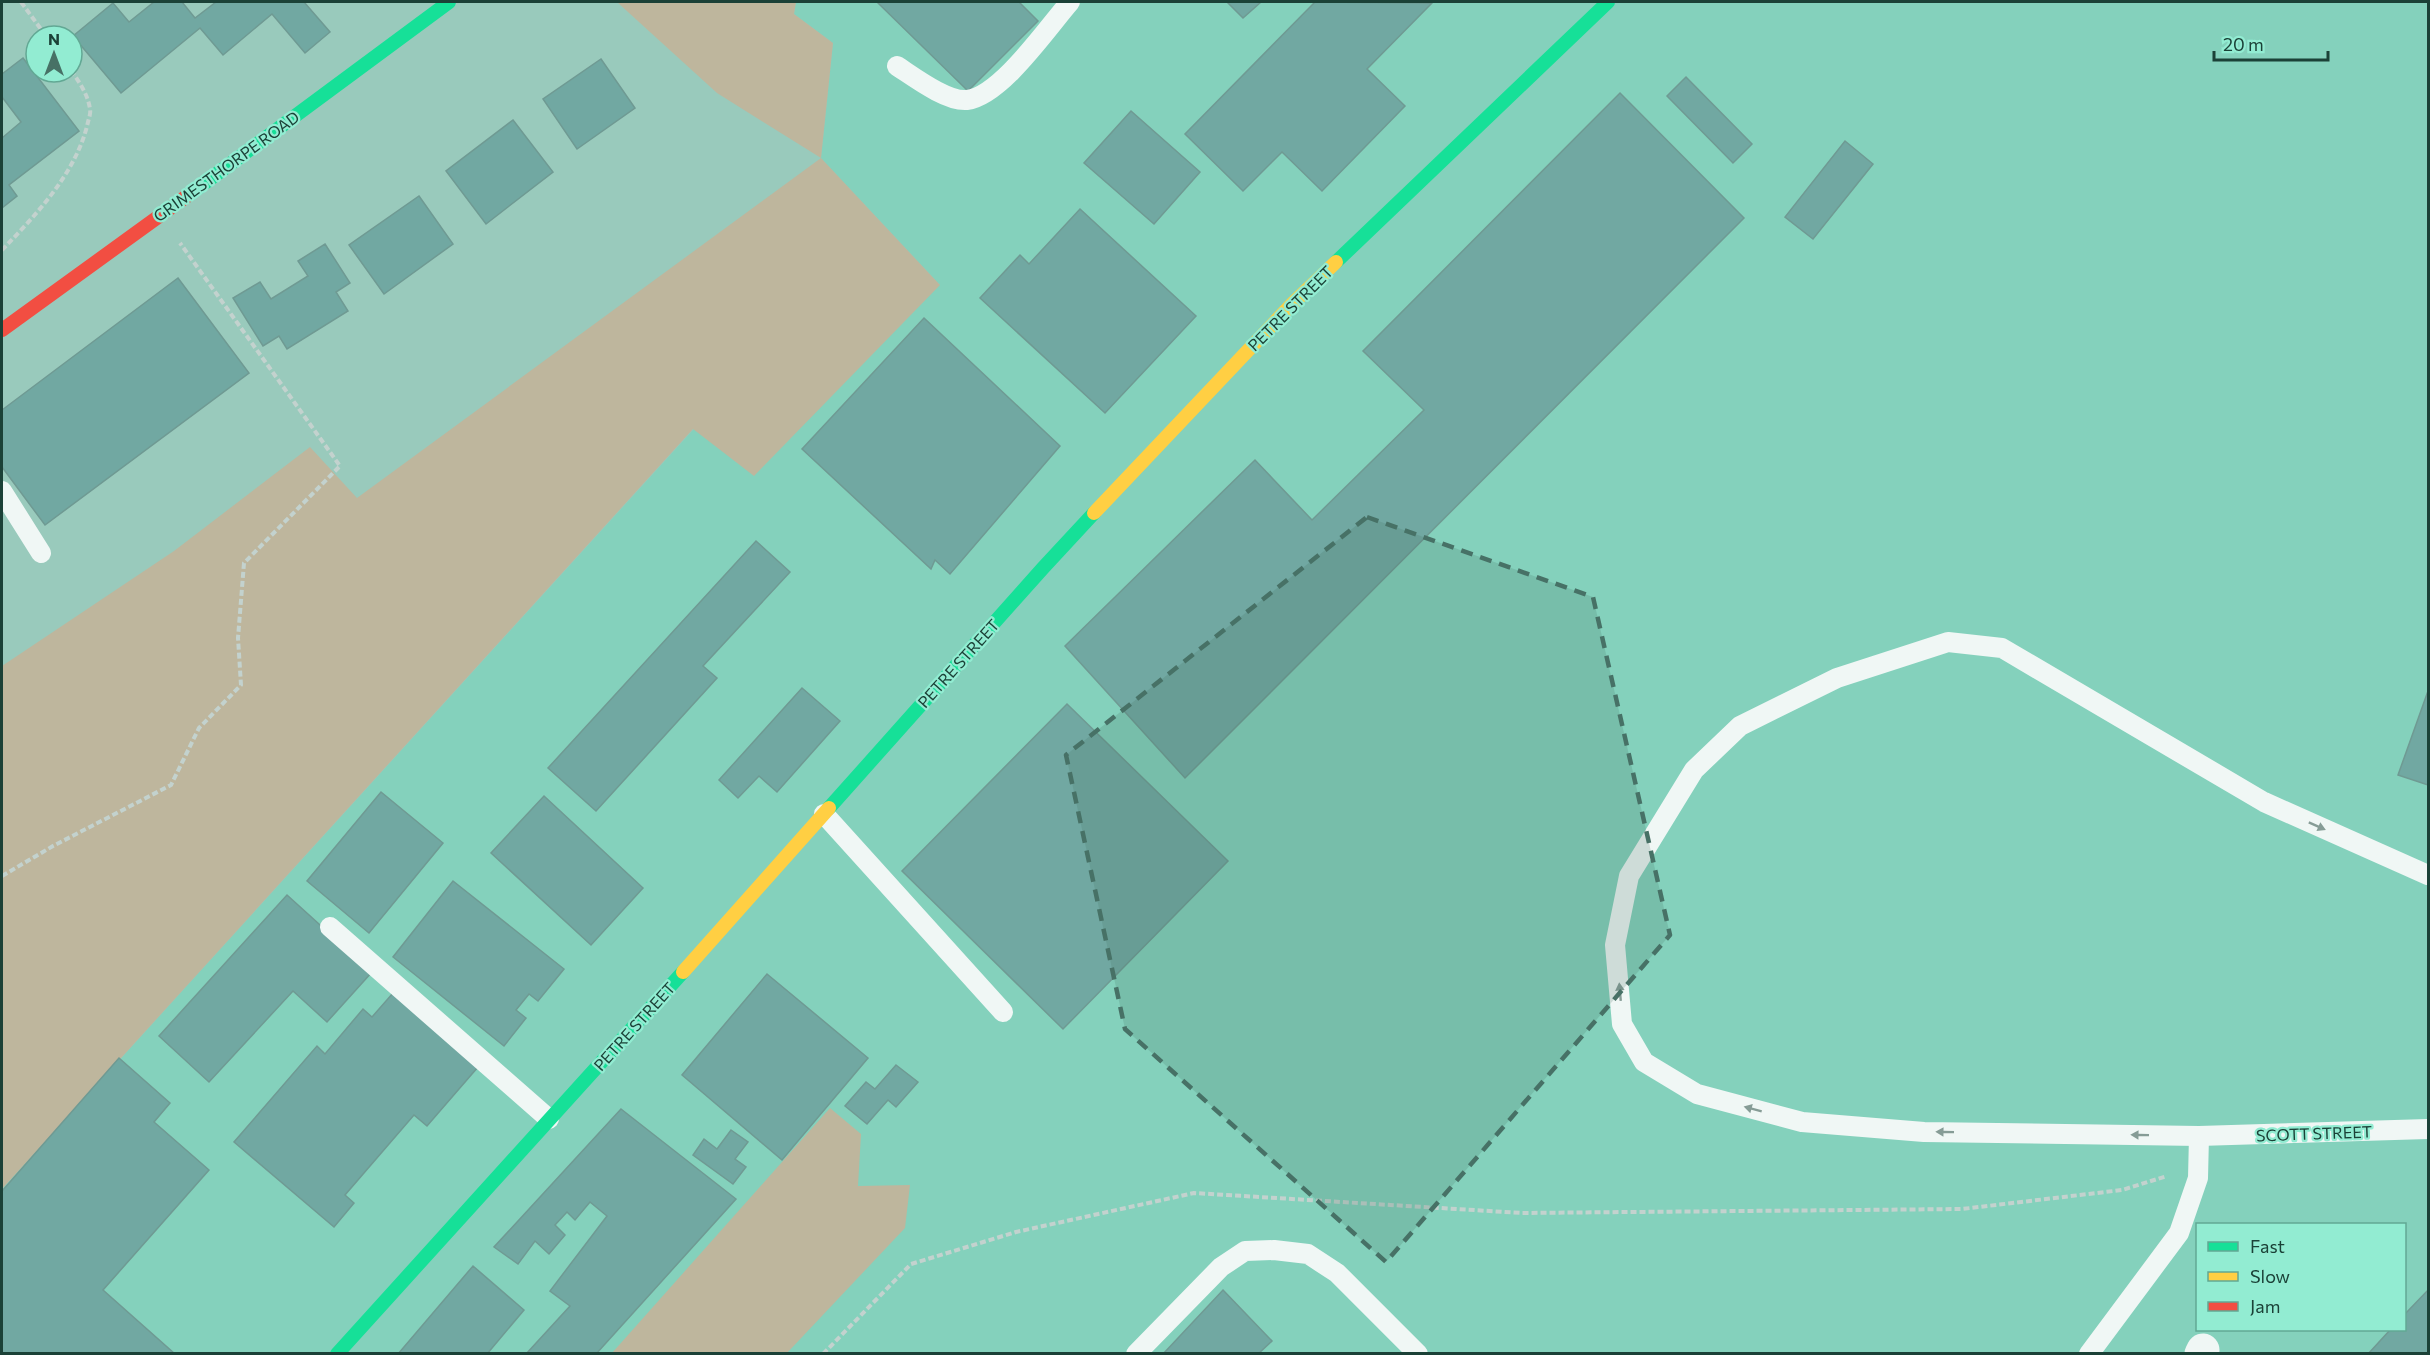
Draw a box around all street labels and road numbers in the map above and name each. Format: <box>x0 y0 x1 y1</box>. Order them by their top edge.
street label: GRIMESTHORPE ROAD <box>149 107 303 225</box>
street label: PETRE STREET <box>1244 262 1336 354</box>
street label: PETRE STREET <box>913 615 1003 711</box>
street label: PETRE STREET <box>589 978 679 1074</box>
street label: SCOTT STREET <box>2256 1121 2372 1145</box>

